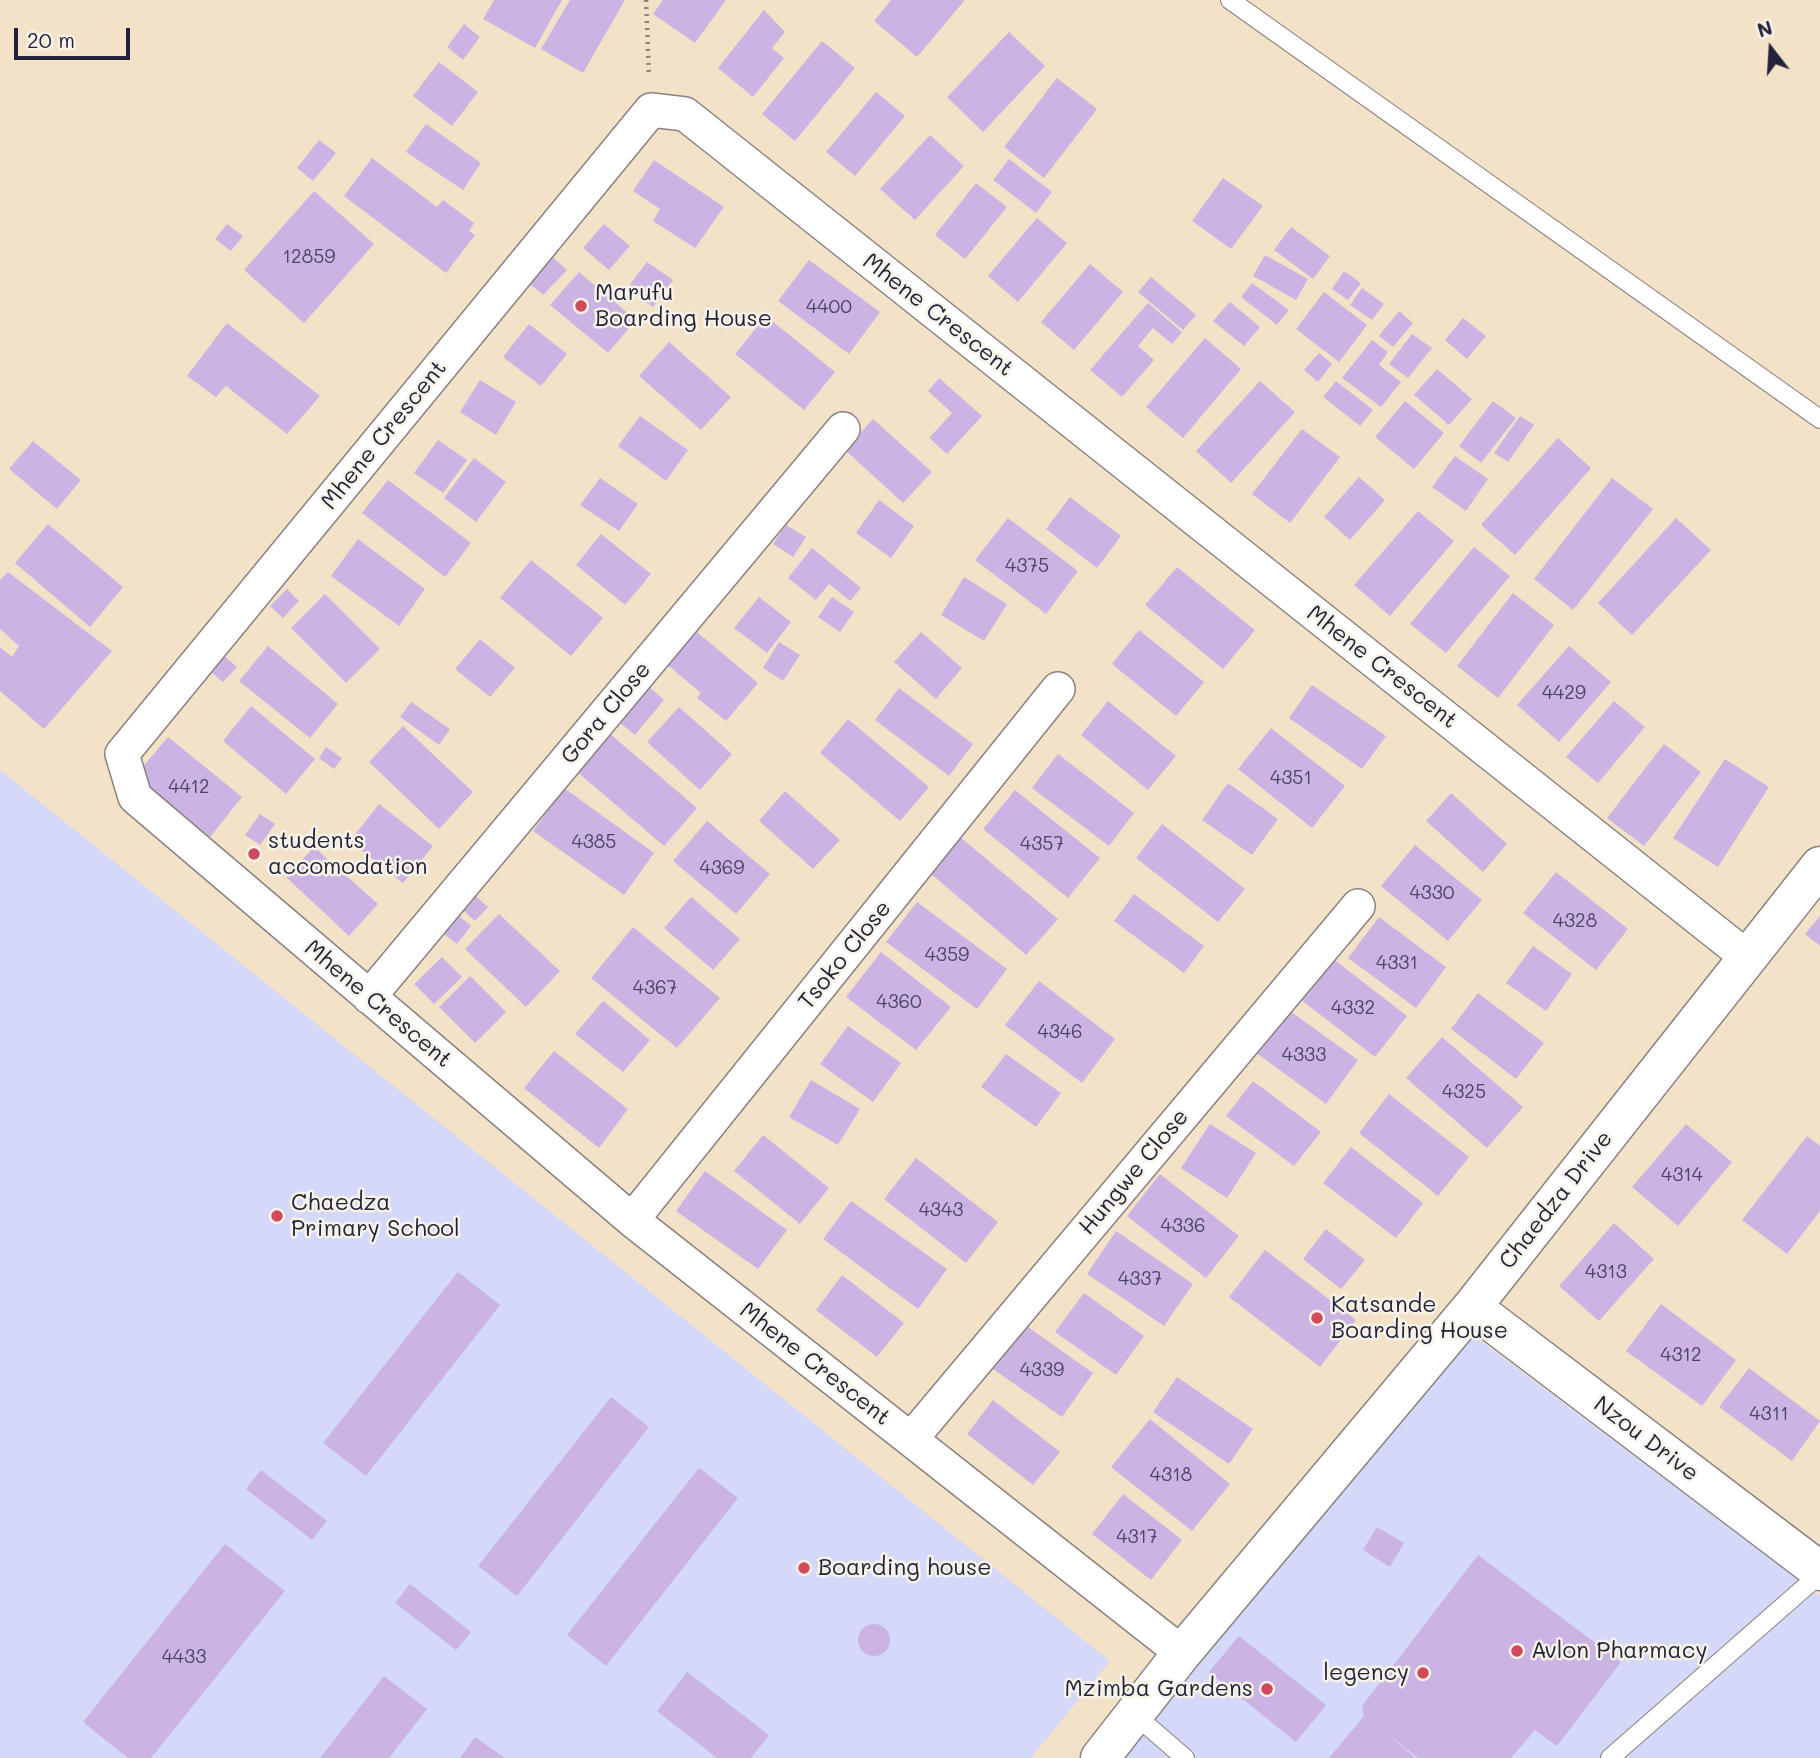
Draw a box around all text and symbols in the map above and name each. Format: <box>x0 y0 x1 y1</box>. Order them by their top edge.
scale bar <box>18 14 133 58</box>
north arrow <box>1736 14 1806 84</box>
text: N <box>1754 14 1775 43</box>
text: 20 m <box>27 26 75 53</box>
house number: 12859 <box>283 246 335 268</box>
street label: Mhene Crescent <box>857 248 1019 382</box>
place label: Marufu Boarding House <box>595 279 772 333</box>
house number: 4400 <box>806 296 852 318</box>
marker: Marufu Boarding House <box>573 298 589 314</box>
street label: Mhene Crescent <box>315 355 453 515</box>
house number: 4375 <box>1005 555 1049 577</box>
street label: Mhene Crescent <box>1301 600 1463 734</box>
street label: Gora Close <box>555 656 657 770</box>
house number: 4429 <box>1542 682 1586 704</box>
house number: 4351 <box>1270 767 1312 789</box>
house number: 4412 <box>168 776 210 798</box>
place label: students accomodation <box>268 827 427 881</box>
house number: 4385 <box>572 831 616 853</box>
house number: 4357 <box>1020 833 1064 855</box>
marker: students accomodation <box>246 846 262 862</box>
house number: 4369 <box>700 857 744 879</box>
house number: 4330 <box>1409 882 1455 904</box>
street label: Tsoko Close <box>793 895 897 1015</box>
house number: 4328 <box>1553 910 1597 932</box>
street label: Mhene Crescent <box>299 934 457 1074</box>
house number: 4359 <box>925 944 969 966</box>
house number: 4331 <box>1376 952 1418 974</box>
house number: 4367 <box>633 977 677 999</box>
house number: 4360 <box>876 991 922 1013</box>
house number: 4332 <box>1331 997 1375 1019</box>
house number: 4346 <box>1038 1021 1082 1043</box>
house number: 4333 <box>1282 1044 1326 1066</box>
house number: 4325 <box>1442 1081 1486 1103</box>
street label: Hungwe Close <box>1073 1103 1195 1241</box>
street label: Chaedza Drive <box>1493 1125 1619 1275</box>
house number: 4314 <box>1661 1164 1703 1186</box>
place label: Chaedza Primary School <box>291 1189 460 1243</box>
house number: 4343 <box>919 1199 963 1221</box>
marker: Chaedza Primary School <box>269 1208 285 1224</box>
house number: 4336 <box>1161 1215 1205 1237</box>
house number: 4313 <box>1585 1261 1627 1283</box>
house number: 4337 <box>1118 1268 1162 1290</box>
place label: Katsande Boarding House <box>1331 1291 1508 1345</box>
street label: Mhene Crescent <box>734 1297 896 1431</box>
marker: Katsande Boarding House <box>1309 1310 1325 1326</box>
house number: 4312 <box>1660 1344 1702 1366</box>
house number: 4339 <box>1020 1359 1064 1381</box>
street label: Nzou Drive <box>1588 1391 1704 1487</box>
house number: 4311 <box>1749 1403 1789 1425</box>
house number: 4318 <box>1150 1464 1192 1486</box>
house number: 4317 <box>1116 1526 1158 1548</box>
place label: Boarding house <box>818 1554 991 1582</box>
marker: Boarding house <box>796 1560 812 1576</box>
place label: Avlon Pharmacy <box>1531 1637 1707 1665</box>
marker: Avlon Pharmacy <box>1509 1643 1525 1659</box>
house number: 4433 <box>162 1646 206 1668</box>
place label: legency <box>1323 1659 1409 1687</box>
marker: legency <box>1415 1665 1431 1681</box>
place label: Mzimba Gardens <box>1065 1675 1253 1703</box>
marker: Mzimba Gardens <box>1259 1681 1275 1697</box>

